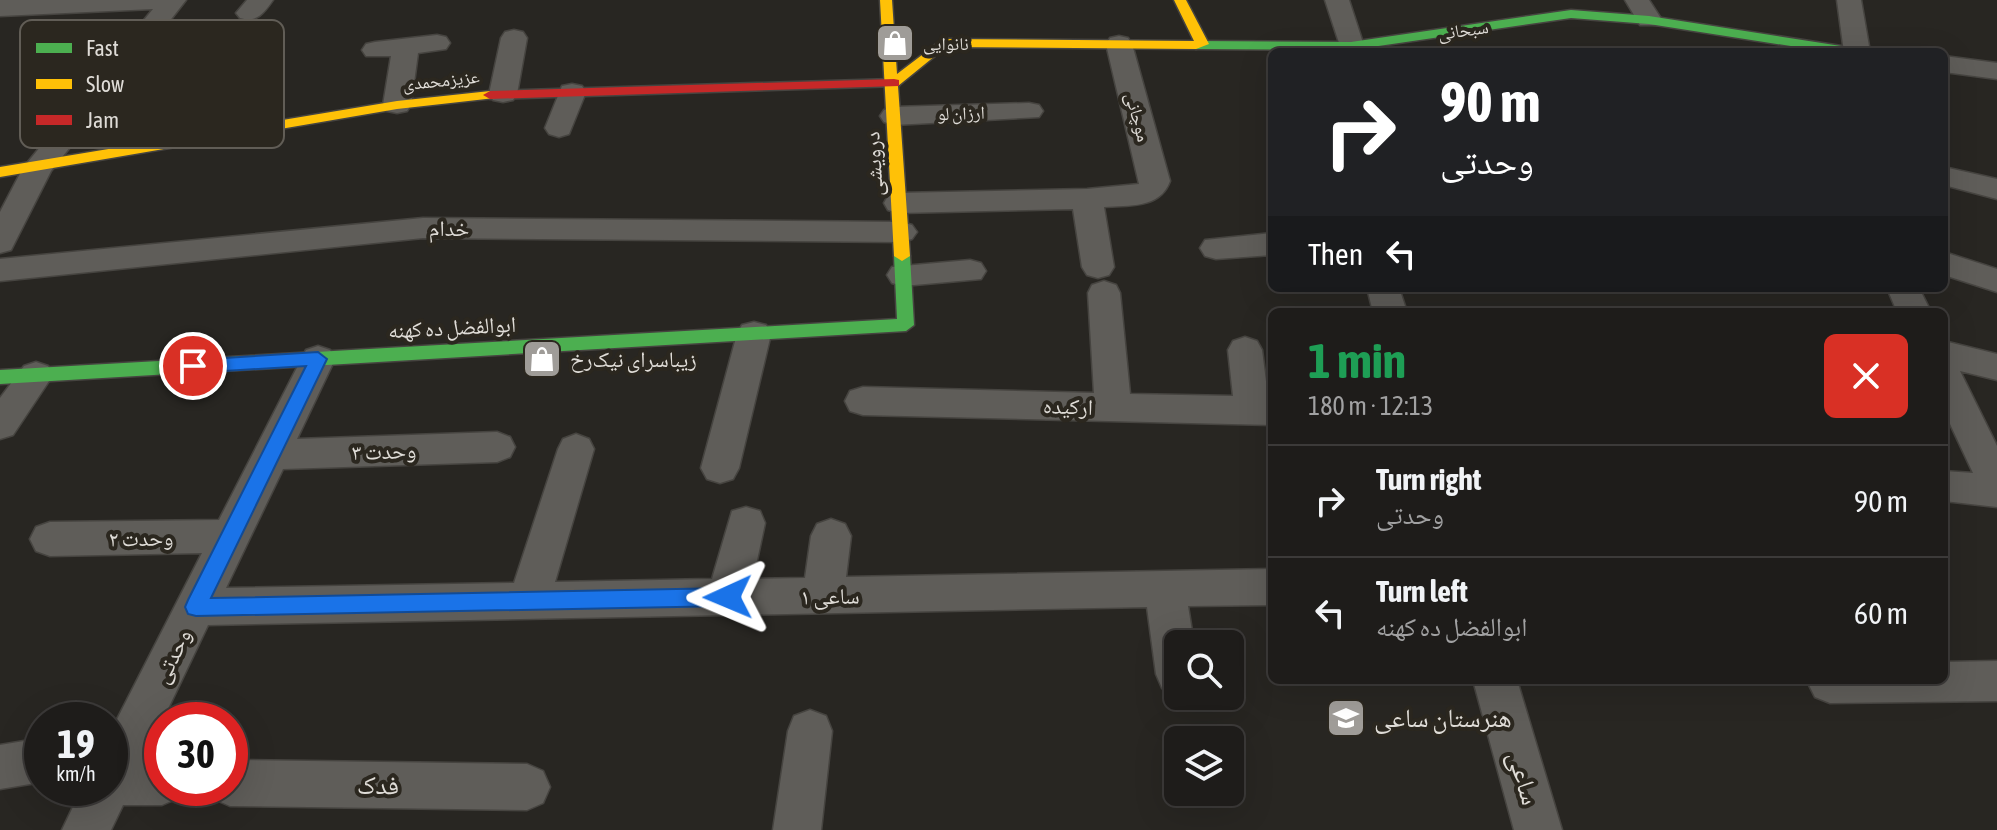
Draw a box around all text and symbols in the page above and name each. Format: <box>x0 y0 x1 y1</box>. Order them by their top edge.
street label: سبحانی <box>1436 16 1490 45</box>
legend <box>20 20 284 148</box>
shop icon: نانوایی <box>874 22 916 64</box>
place label: نانوایی <box>923 33 969 55</box>
text: Fast <box>86 35 119 61</box>
street label: عزیزمحمدی <box>402 66 481 95</box>
text: 90 m <box>1440 70 1541 134</box>
text: Slow <box>86 71 124 97</box>
icon: right <box>1308 80 1412 184</box>
street label: موچانی <box>1120 90 1155 144</box>
street label: ارزان لو <box>937 102 985 125</box>
text: Jam <box>86 107 119 133</box>
street label: درویشی <box>858 131 889 197</box>
text: وحدتی <box>1440 140 1534 182</box>
street label: خدام <box>429 215 469 243</box>
icon: left <box>1379 232 1423 276</box>
text: Then <box>1308 237 1363 271</box>
street label: ابوالفضل ده کهنه <box>387 311 517 344</box>
pin <box>159 332 227 400</box>
text: 1 min <box>1308 333 1406 388</box>
button: close <box>1824 334 1908 418</box>
shop icon: زیباسرای نیک‌رخ <box>521 338 563 380</box>
icon: arrive <box>171 344 215 388</box>
place label: زیباسرای نیک‌رخ <box>570 346 697 373</box>
text: 180 m · 12:13 <box>1308 391 1433 421</box>
street label: ارکیده <box>1042 392 1094 420</box>
street label: وحدت ۳ <box>351 437 417 465</box>
text: Turn right <box>1376 462 1482 496</box>
icon: right <box>1308 479 1352 523</box>
text: 90 m <box>1854 484 1908 518</box>
text: وحدتی <box>1376 500 1444 530</box>
street label: وحدت ۲ <box>108 524 174 552</box>
position arrow <box>686 555 770 639</box>
text: Turn left <box>1376 574 1468 608</box>
street label: ساعی ۱ <box>800 582 860 611</box>
icon: left <box>1308 591 1352 635</box>
text: 60 m <box>1854 596 1908 630</box>
text: ابوالفضل ده کهنه <box>1376 612 1527 642</box>
street label: وحدتی <box>148 625 197 688</box>
map controls <box>1164 630 1244 806</box>
button: search <box>1164 630 1244 710</box>
school or university icon: هنرستان ساعی <box>1325 697 1367 739</box>
speed limit sign: 30 <box>144 702 248 806</box>
place label: هنرستان ساعی <box>1374 703 1512 734</box>
text: 19 <box>57 721 95 766</box>
button: layers <box>1164 726 1244 806</box>
street label: ساعی <box>1501 748 1546 809</box>
text: km/h <box>56 762 96 785</box>
street label: فدک <box>357 770 399 800</box>

